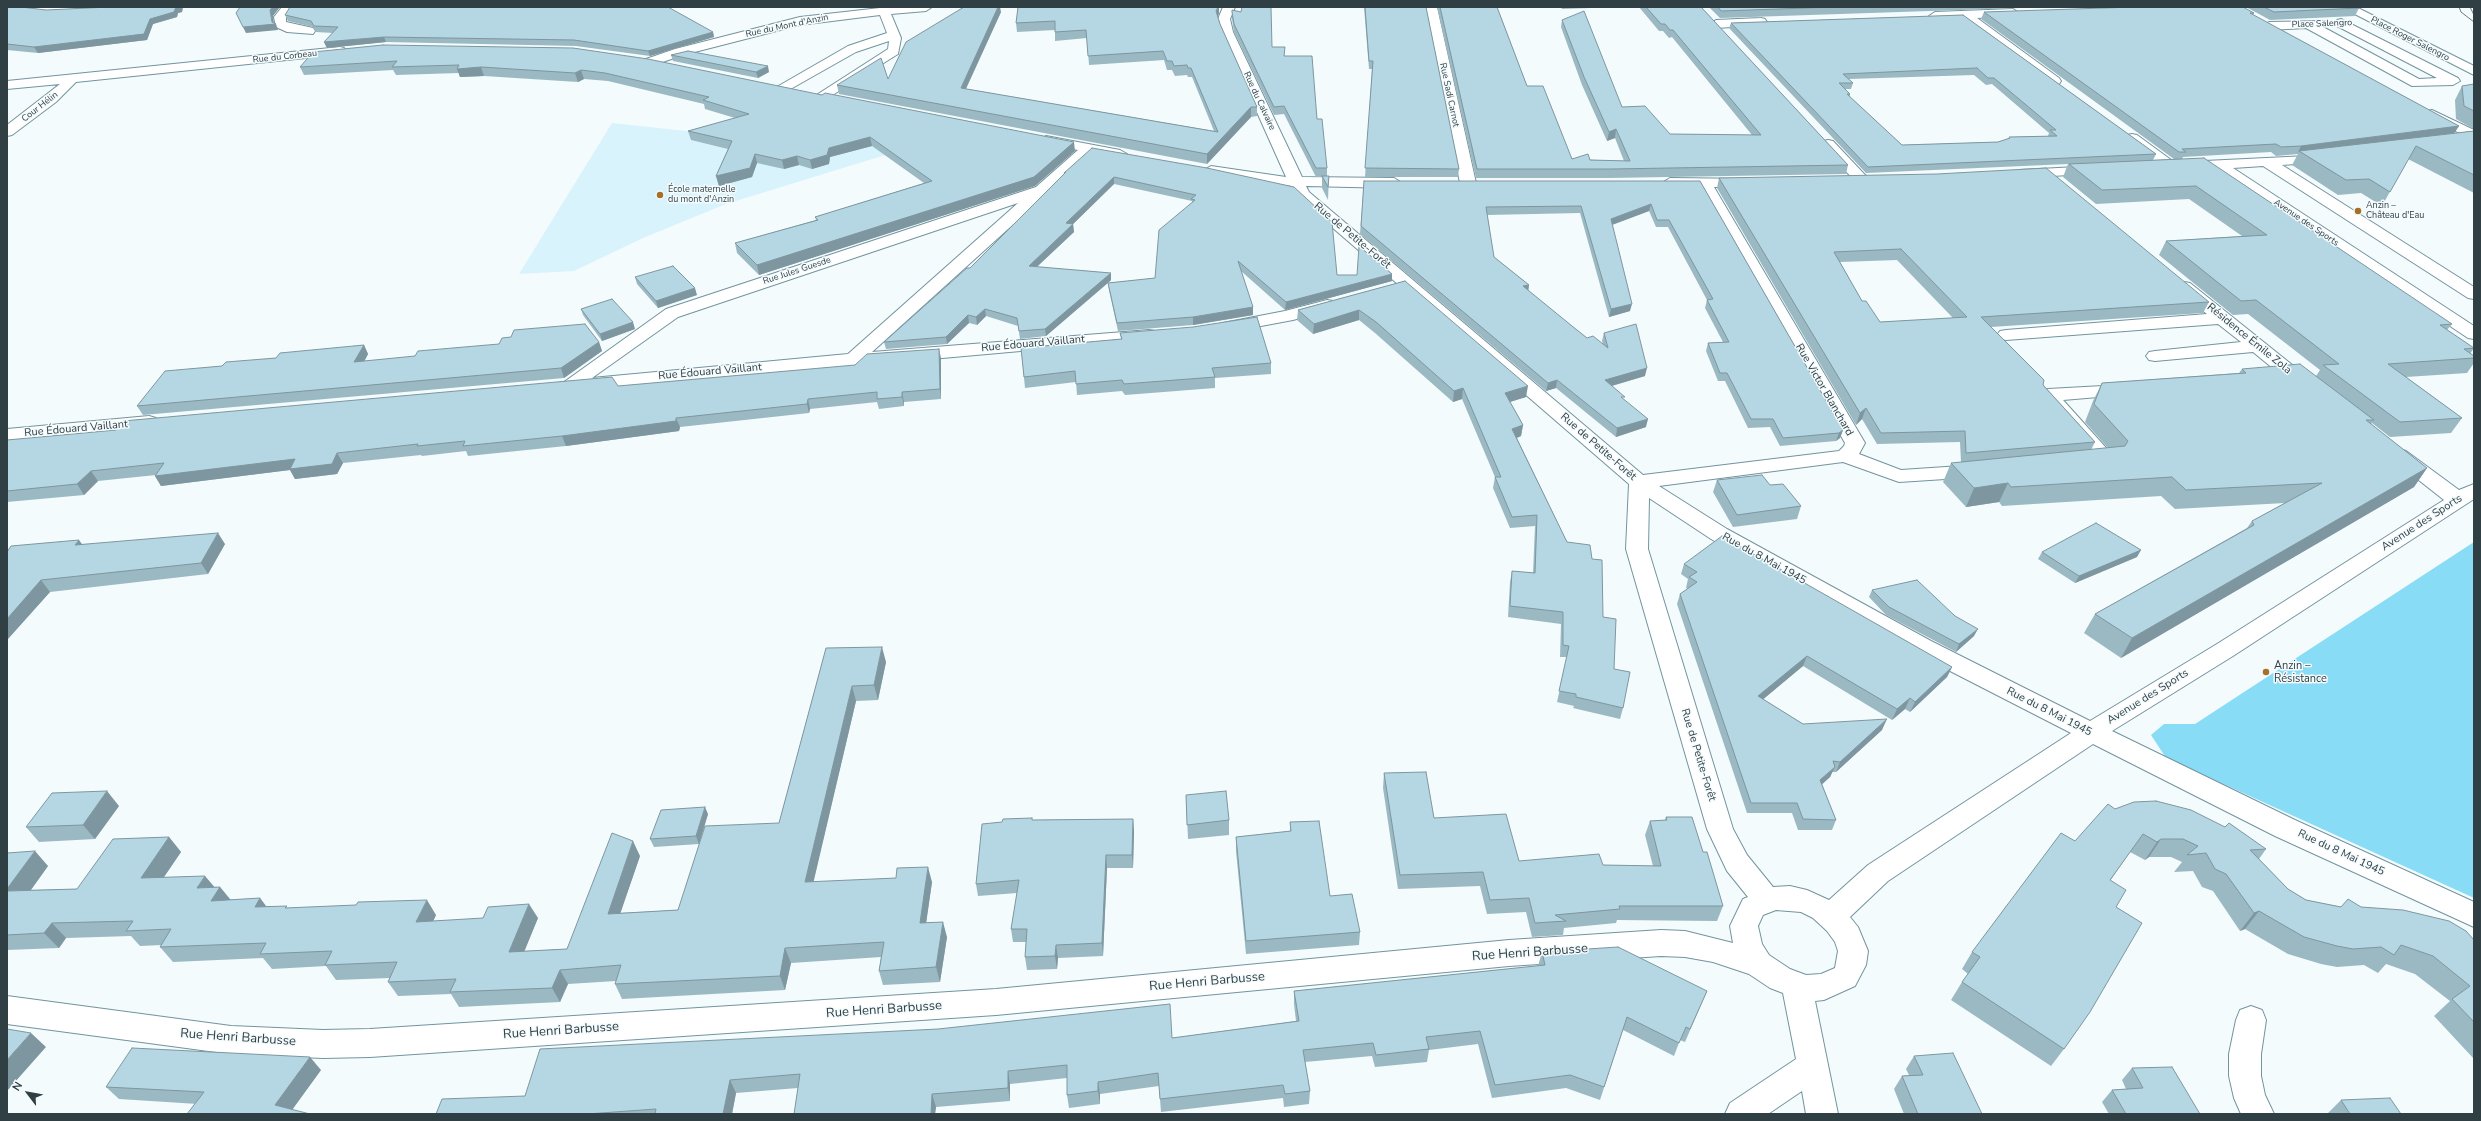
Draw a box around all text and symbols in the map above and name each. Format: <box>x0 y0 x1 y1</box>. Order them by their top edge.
street label: Rue du Mont d'Anzin <box>745 12 829 40</box>
street label: Place Roger Salengro <box>2369 14 2451 64</box>
street label: Place Salengro <box>2292 18 2352 30</box>
street label: Rue du Corbeau <box>252 48 318 66</box>
street label: Rue Sadi Carnot <box>1437 62 1461 128</box>
street label: Rue du Calvaire <box>1241 70 1277 132</box>
street label: Cour Hélin <box>20 90 60 124</box>
place label: École maternelle du mont d'Anzin <box>668 185 736 206</box>
marker: École maternelle du mont d'Anzin <box>655 190 665 200</box>
street label: Avenue des Sports <box>2271 197 2341 249</box>
street label: Rue de Petite-Forêt <box>1311 200 1393 272</box>
place label: Anzin – Château d'Eau <box>2366 201 2424 222</box>
marker: Anzin – Château d'Eau <box>2353 206 2363 216</box>
street label: Rue Jules Guesde <box>762 255 832 287</box>
street label: Résidence Émile Zola <box>2204 301 2294 377</box>
street label: Rue Édouard Vaillant <box>981 333 1085 355</box>
street label: Rue Victor Blanchard <box>1792 342 1856 438</box>
street label: Rue Édouard Vaillant <box>658 361 762 383</box>
street label: Rue de Petite-Forêt <box>1557 410 1639 484</box>
street label: Rue Édouard Vaillant <box>24 418 128 440</box>
street label: Avenue des Sports <box>2379 492 2465 554</box>
street label: Rue du 8 Mai 1945 <box>1720 530 1808 588</box>
place label: Anzin – Résistance <box>2274 659 2327 685</box>
street label: Avenue des Sports <box>2105 667 2191 727</box>
marker: Anzin – Résistance <box>2261 667 2271 677</box>
street label: Rue du 8 Mai 1945 <box>2004 685 2094 739</box>
street label: Rue de Petite-Forêt <box>1678 707 1718 803</box>
street label: Rue du 8 Mai 1945 <box>2296 827 2386 879</box>
street label: Rue Henri Barbusse <box>1472 941 1588 965</box>
street label: Rue Henri Barbusse <box>1149 969 1265 995</box>
street label: Rue Henri Barbusse <box>826 998 942 1022</box>
street label: Rue Henri Barbusse <box>503 1019 619 1043</box>
street label: Rue Henri Barbusse <box>180 1026 296 1050</box>
north arrow <box>8 1073 48 1113</box>
text: N <box>9 1079 26 1094</box>

